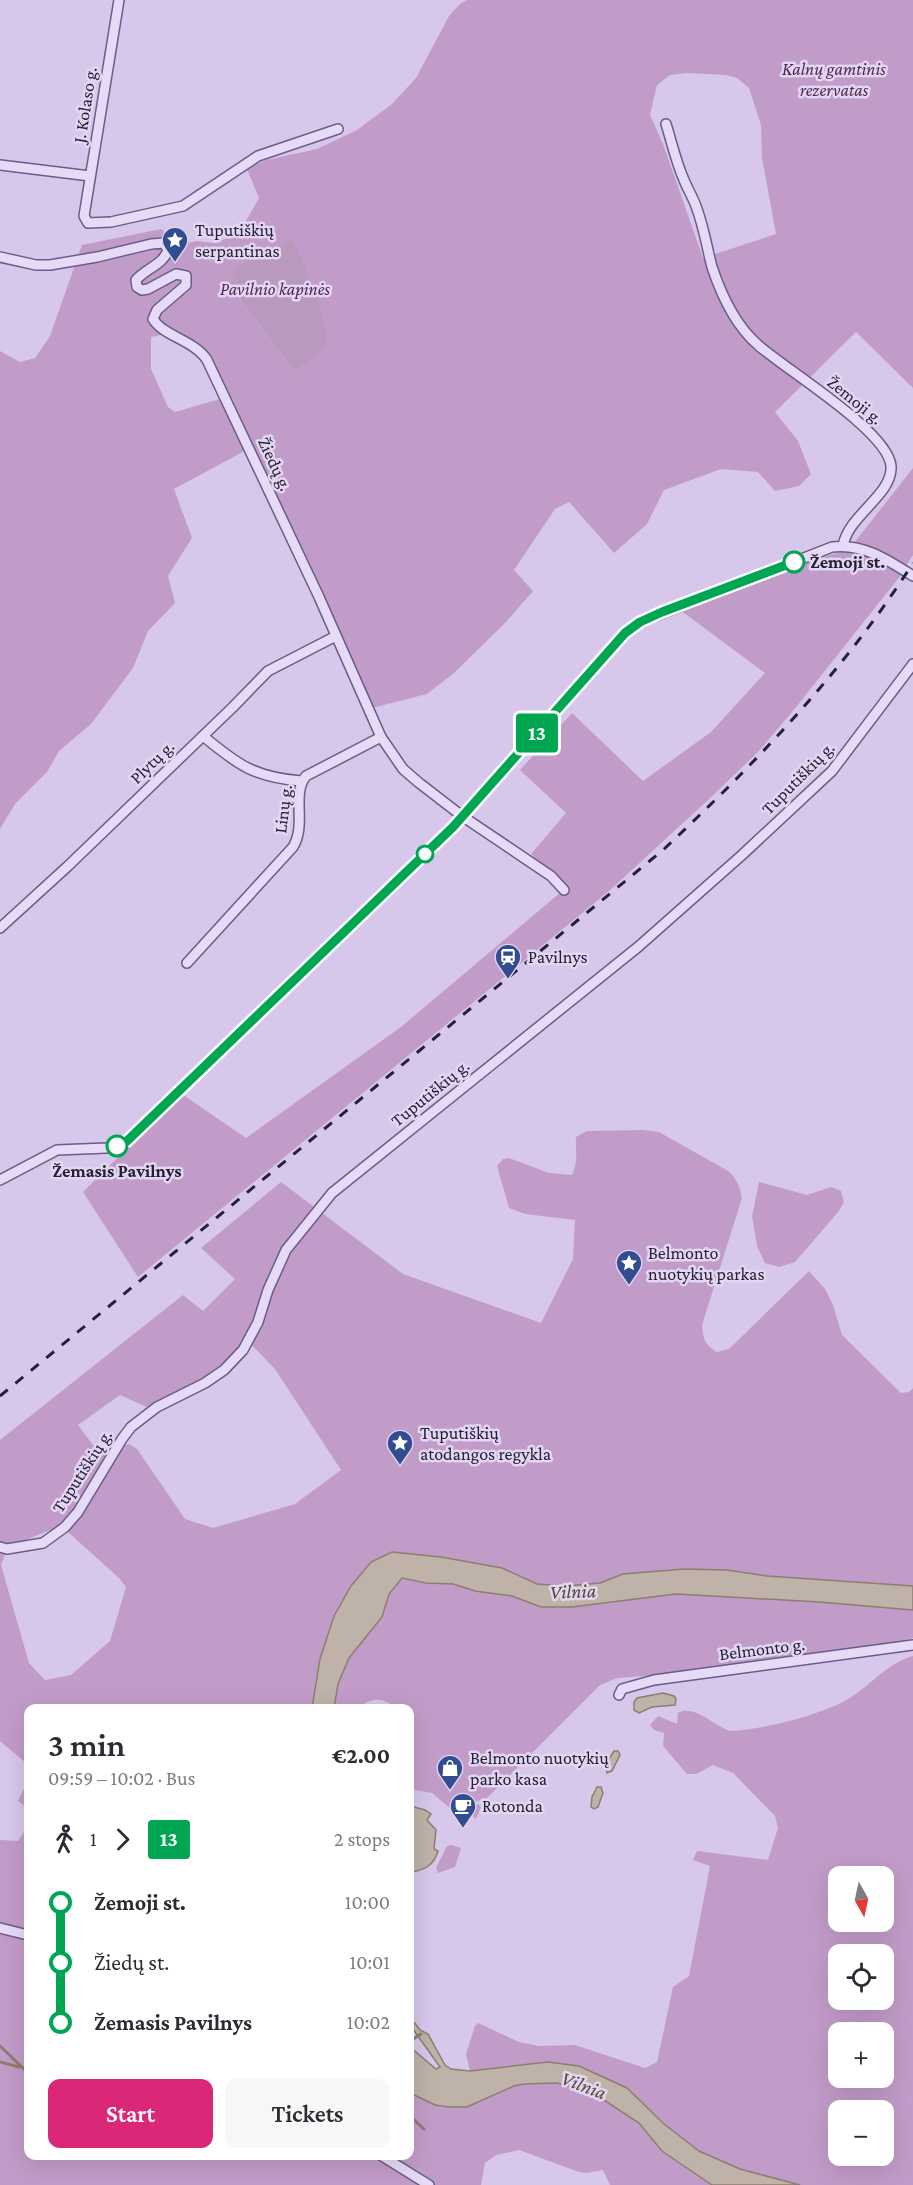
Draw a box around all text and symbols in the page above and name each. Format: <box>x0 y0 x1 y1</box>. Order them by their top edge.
park label: Kalnų gamtinis rezervatas <box>782 59 886 100</box>
street label: J. Kolaso g. <box>69 66 101 146</box>
place label: Tuputiškių serpantinas <box>195 220 280 261</box>
place icon: Tuputiškių serpantinas <box>160 225 190 263</box>
park label: Pavilnio kapinės <box>220 279 330 299</box>
street label: Žemoji g. <box>823 372 887 429</box>
street label: Žiedų g. <box>254 434 296 494</box>
marker: Žemoji st. <box>783 551 805 573</box>
place label: Žemoji st. <box>810 552 885 573</box>
line badge: 13 <box>510 714 564 752</box>
text: 13 <box>528 721 546 745</box>
street label: Plytų g. <box>126 736 178 788</box>
street label: Tuputiškių g. <box>757 737 839 819</box>
street label: Linų g. <box>270 784 296 834</box>
unlabelled marker <box>416 845 434 863</box>
station icon: Pavilnys <box>493 942 523 980</box>
place label: Pavilnys <box>528 947 588 967</box>
street label: Tuputiškių g. <box>387 1055 473 1131</box>
marker: Žemasis Pavilnys <box>106 1135 128 1157</box>
place label: Žemasis Pavilnys <box>52 1161 182 1181</box>
place label: Belmonto nuotykių parkas <box>648 1243 764 1284</box>
place icon: Belmonto nuotykių parkas <box>614 1248 644 1286</box>
place label: Tuputiškių atodangos regykla <box>420 1423 551 1464</box>
street label: Tuputiškių g. <box>48 1426 116 1516</box>
place icon: Tuputiškių atodangos regykla <box>385 1428 415 1466</box>
water label: Vilnia <box>549 1579 597 1603</box>
street label: Belmonto g. <box>718 1634 806 1664</box>
text: 3 min <box>48 1726 125 1763</box>
text: €2.00 <box>332 1743 390 1768</box>
place label: Belmonto nuotykių parko kasa <box>470 1748 609 1789</box>
shop icon: Belmonto nuotykių parko kasa <box>435 1753 465 1791</box>
text: 09:59 – 10:02 · Bus <box>48 1767 195 1789</box>
cafe icon: Rotonda <box>448 1791 478 1829</box>
place label: Rotonda <box>482 1796 543 1816</box>
icon: walk <box>48 1823 81 1856</box>
icon: forward <box>106 1823 139 1856</box>
text: 13 <box>160 1827 178 1851</box>
text: 1 <box>90 1828 97 1850</box>
text: 2 stops <box>334 1828 390 1850</box>
north arrow <box>828 1866 894 1932</box>
map controls <box>828 1866 894 2166</box>
text: Žemoji st. <box>94 1890 186 1915</box>
text: 10:00 <box>345 1891 390 1913</box>
button: locate <box>828 1944 894 2010</box>
text: Žiedų st. <box>94 1950 169 1975</box>
text: 10:01 <box>350 1951 390 1973</box>
text: Žemasis Pavilnys <box>94 2010 252 2035</box>
text: 10:02 <box>347 2011 390 2033</box>
button: + <box>828 2022 894 2088</box>
water label: Vilnia <box>558 2066 610 2104</box>
button: Start <box>48 2079 213 2148</box>
button: Tickets <box>225 2079 390 2148</box>
button: − <box>828 2100 894 2166</box>

